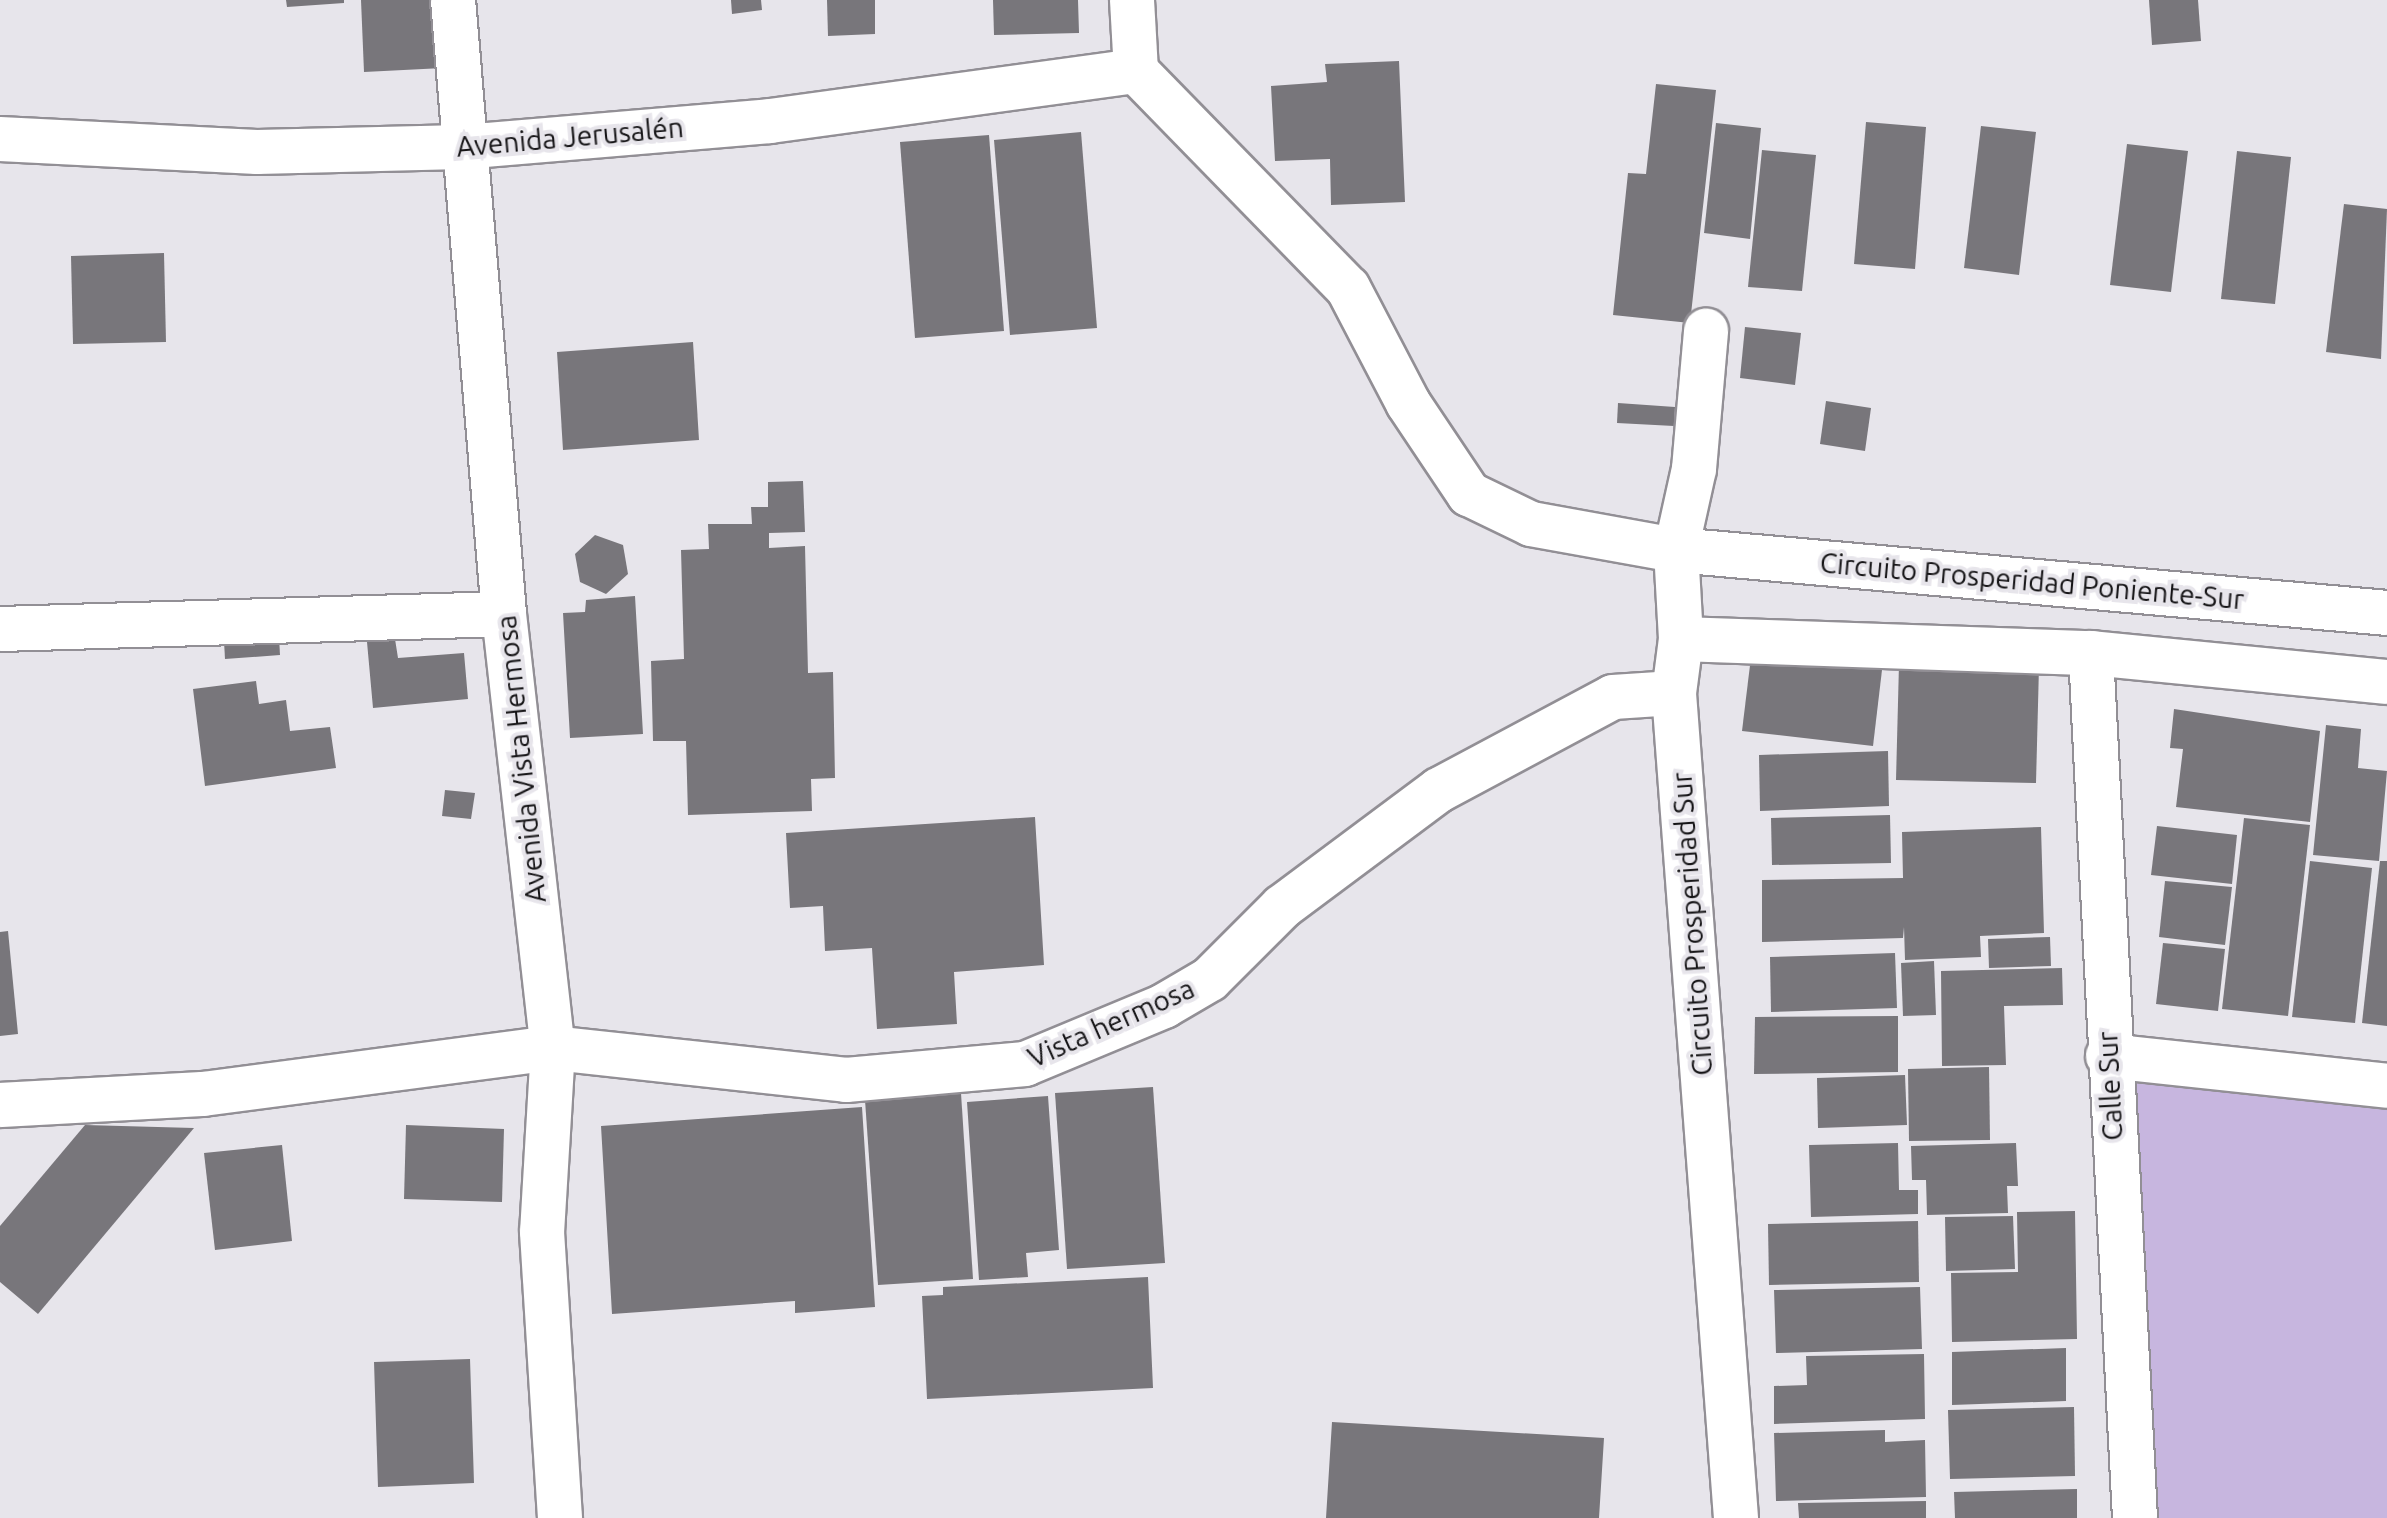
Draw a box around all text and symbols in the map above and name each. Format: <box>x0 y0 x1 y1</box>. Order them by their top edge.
street label: Avenida Jerusalén <box>455 110 685 164</box>
street label: Circuito Prosperidad Poniente-Sur <box>1819 546 2245 616</box>
street label: Avenida Vista Hermosa <box>489 614 553 904</box>
street label: Circuito Prosperidad Sur <box>1665 771 1719 1077</box>
street label: Vista hermosa <box>1023 971 1199 1075</box>
street label: Calle Sur <box>2090 1030 2130 1142</box>

